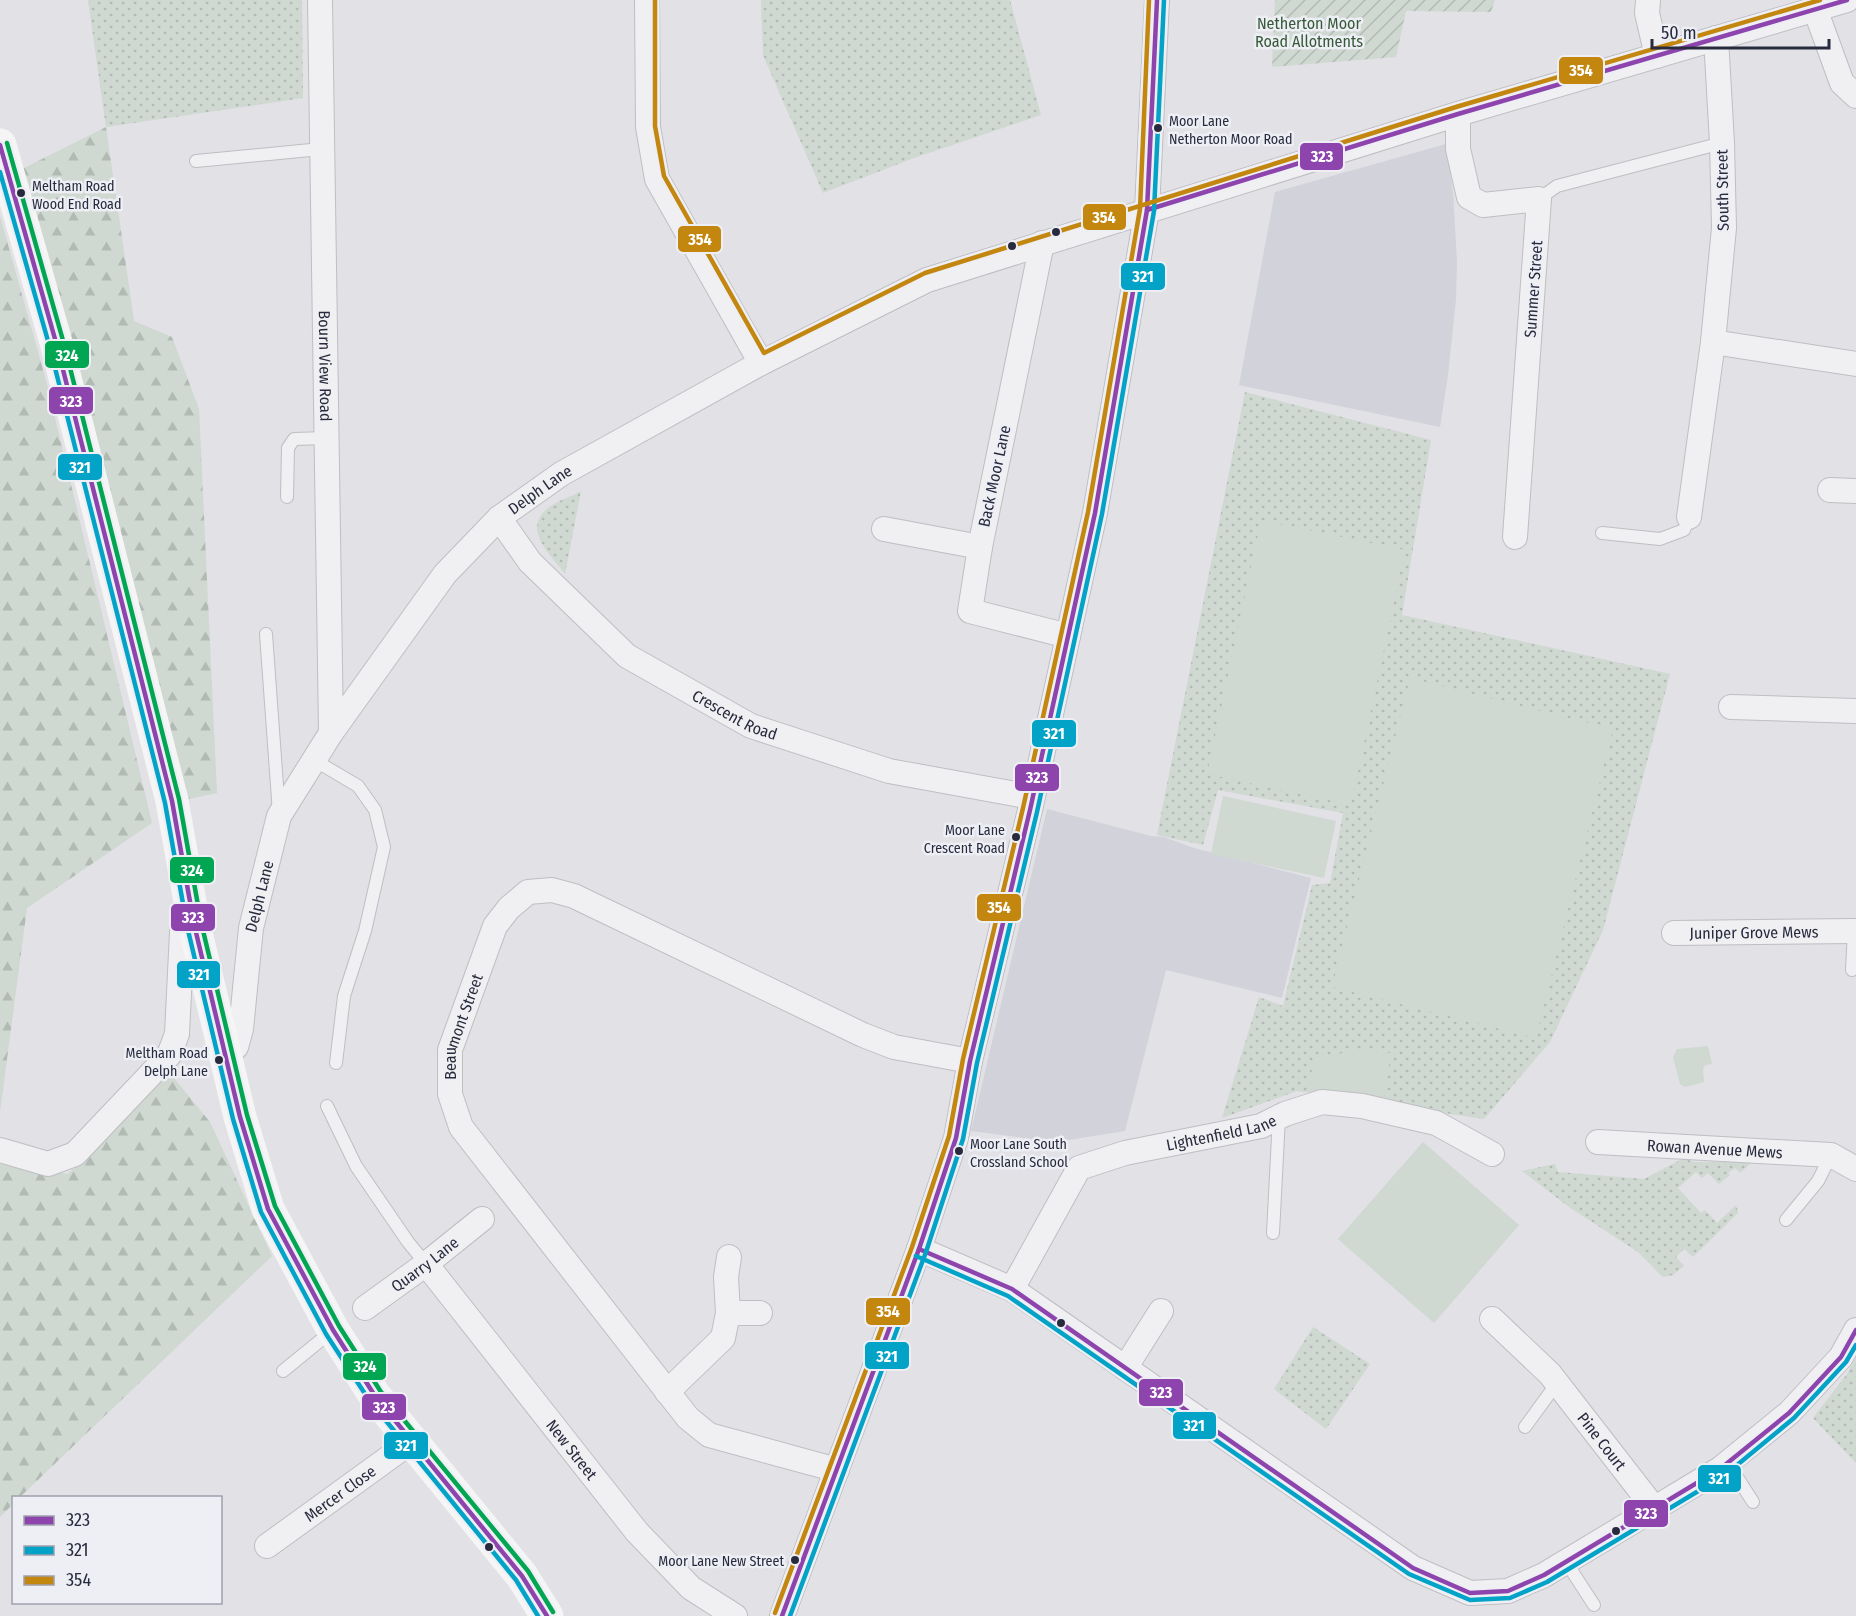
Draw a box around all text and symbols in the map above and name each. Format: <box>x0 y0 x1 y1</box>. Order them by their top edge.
scale bar <box>1652 12 1829 50</box>
park label: Netherton Moor Road Allotments <box>1255 14 1363 51</box>
text: 50 m <box>1661 22 1697 44</box>
line badge: 354 <box>1558 56 1604 85</box>
text: 354 <box>1568 61 1593 80</box>
place label: Moor Lane Netherton Moor Road <box>1169 113 1292 148</box>
marker: Moor Lane Netherton Moor Road <box>1152 122 1164 134</box>
line badge: 323 <box>1299 142 1344 171</box>
text: 323 <box>1310 147 1334 166</box>
street label: South Street <box>1712 148 1733 231</box>
place label: Meltham Road Wood End Road <box>32 178 122 213</box>
marker: Meltham Road Wood End Road <box>15 187 27 199</box>
line badge: 354 <box>1082 203 1127 231</box>
text: 354 <box>1091 208 1116 227</box>
line badge: 354 <box>677 225 722 253</box>
unlabelled marker <box>1050 226 1062 238</box>
text: 354 <box>687 230 712 249</box>
street label: Summer Street <box>1521 239 1546 338</box>
unlabelled marker <box>1006 240 1018 252</box>
line badge: 321 <box>1120 262 1166 291</box>
text: 321 <box>1131 267 1154 286</box>
street label: Bourn View Road <box>315 310 335 422</box>
line badge: 324 <box>44 340 90 369</box>
text: 324 <box>55 346 78 365</box>
line badge: 323 <box>48 386 94 415</box>
text: 323 <box>59 392 83 411</box>
street label: Back Moor Lane <box>974 423 1015 529</box>
line badge: 321 <box>57 453 103 481</box>
text: 321 <box>68 458 91 477</box>
street label: Delph Lane <box>505 461 575 518</box>
street label: Crescent Road <box>689 686 780 744</box>
line badge: 321 <box>1031 719 1077 748</box>
text: 321 <box>1042 724 1065 743</box>
line badge: 323 <box>1014 763 1060 792</box>
text: 323 <box>1025 768 1049 787</box>
place label: Moor Lane Crescent Road <box>924 822 1005 857</box>
marker: Moor Lane Crescent Road <box>1010 831 1022 843</box>
line badge: 324 <box>169 856 215 884</box>
street label: Delph Lane <box>241 858 278 934</box>
text: 324 <box>180 861 203 880</box>
line badge: 354 <box>976 893 1022 922</box>
text: 354 <box>986 898 1011 917</box>
line badge: 323 <box>170 903 216 932</box>
text: 323 <box>181 908 205 927</box>
street label: Juniper Grove Mews <box>1689 922 1819 943</box>
line badge: 321 <box>176 960 221 989</box>
text: 321 <box>187 965 210 984</box>
street label: Beaumont Street <box>441 970 487 1080</box>
place label: Meltham Road Delph Lane <box>126 1045 208 1080</box>
marker: Meltham Road Delph Lane <box>213 1054 225 1066</box>
street label: Lightenfield Lane <box>1165 1111 1280 1155</box>
place label: Moor Lane South Crossland School <box>970 1136 1068 1171</box>
street label: Rowan Avenue Mews <box>1646 1136 1783 1162</box>
marker: Moor Lane South Crossland School <box>953 1145 965 1157</box>
street label: Quarry Lane <box>387 1233 462 1296</box>
line badge: 354 <box>865 1297 911 1326</box>
text: 354 <box>875 1302 900 1321</box>
unlabelled marker <box>1055 1317 1067 1329</box>
line badge: 321 <box>864 1341 910 1370</box>
text: 321 <box>875 1347 898 1366</box>
line badge: 324 <box>342 1352 387 1381</box>
text: 324 <box>353 1357 376 1376</box>
line badge: 323 <box>1138 1378 1184 1407</box>
text: 323 <box>1149 1383 1173 1402</box>
line badge: 323 <box>361 1393 407 1421</box>
text: 323 <box>372 1398 396 1417</box>
street label: Pine Court <box>1573 1409 1631 1475</box>
line badge: 321 <box>1172 1411 1217 1440</box>
street label: New Street <box>542 1416 602 1484</box>
text: 321 <box>1182 1416 1205 1435</box>
line badge: 321 <box>383 1431 429 1460</box>
text: 321 <box>394 1436 417 1455</box>
street label: Mercer Close <box>301 1461 380 1526</box>
line badge: 321 <box>1697 1464 1742 1493</box>
text: 321 <box>1707 1469 1730 1488</box>
legend <box>12 1496 222 1604</box>
line badge: 323 <box>1623 1499 1669 1528</box>
text: 323 <box>1634 1504 1658 1523</box>
text: 323 <box>66 1509 90 1531</box>
unlabelled marker <box>1610 1525 1622 1537</box>
text: 321 <box>66 1539 89 1561</box>
unlabelled marker <box>483 1541 495 1553</box>
place label: Moor Lane New Street <box>658 1553 784 1570</box>
marker: Moor Lane New Street <box>789 1554 801 1566</box>
text: 354 <box>66 1569 91 1591</box>

